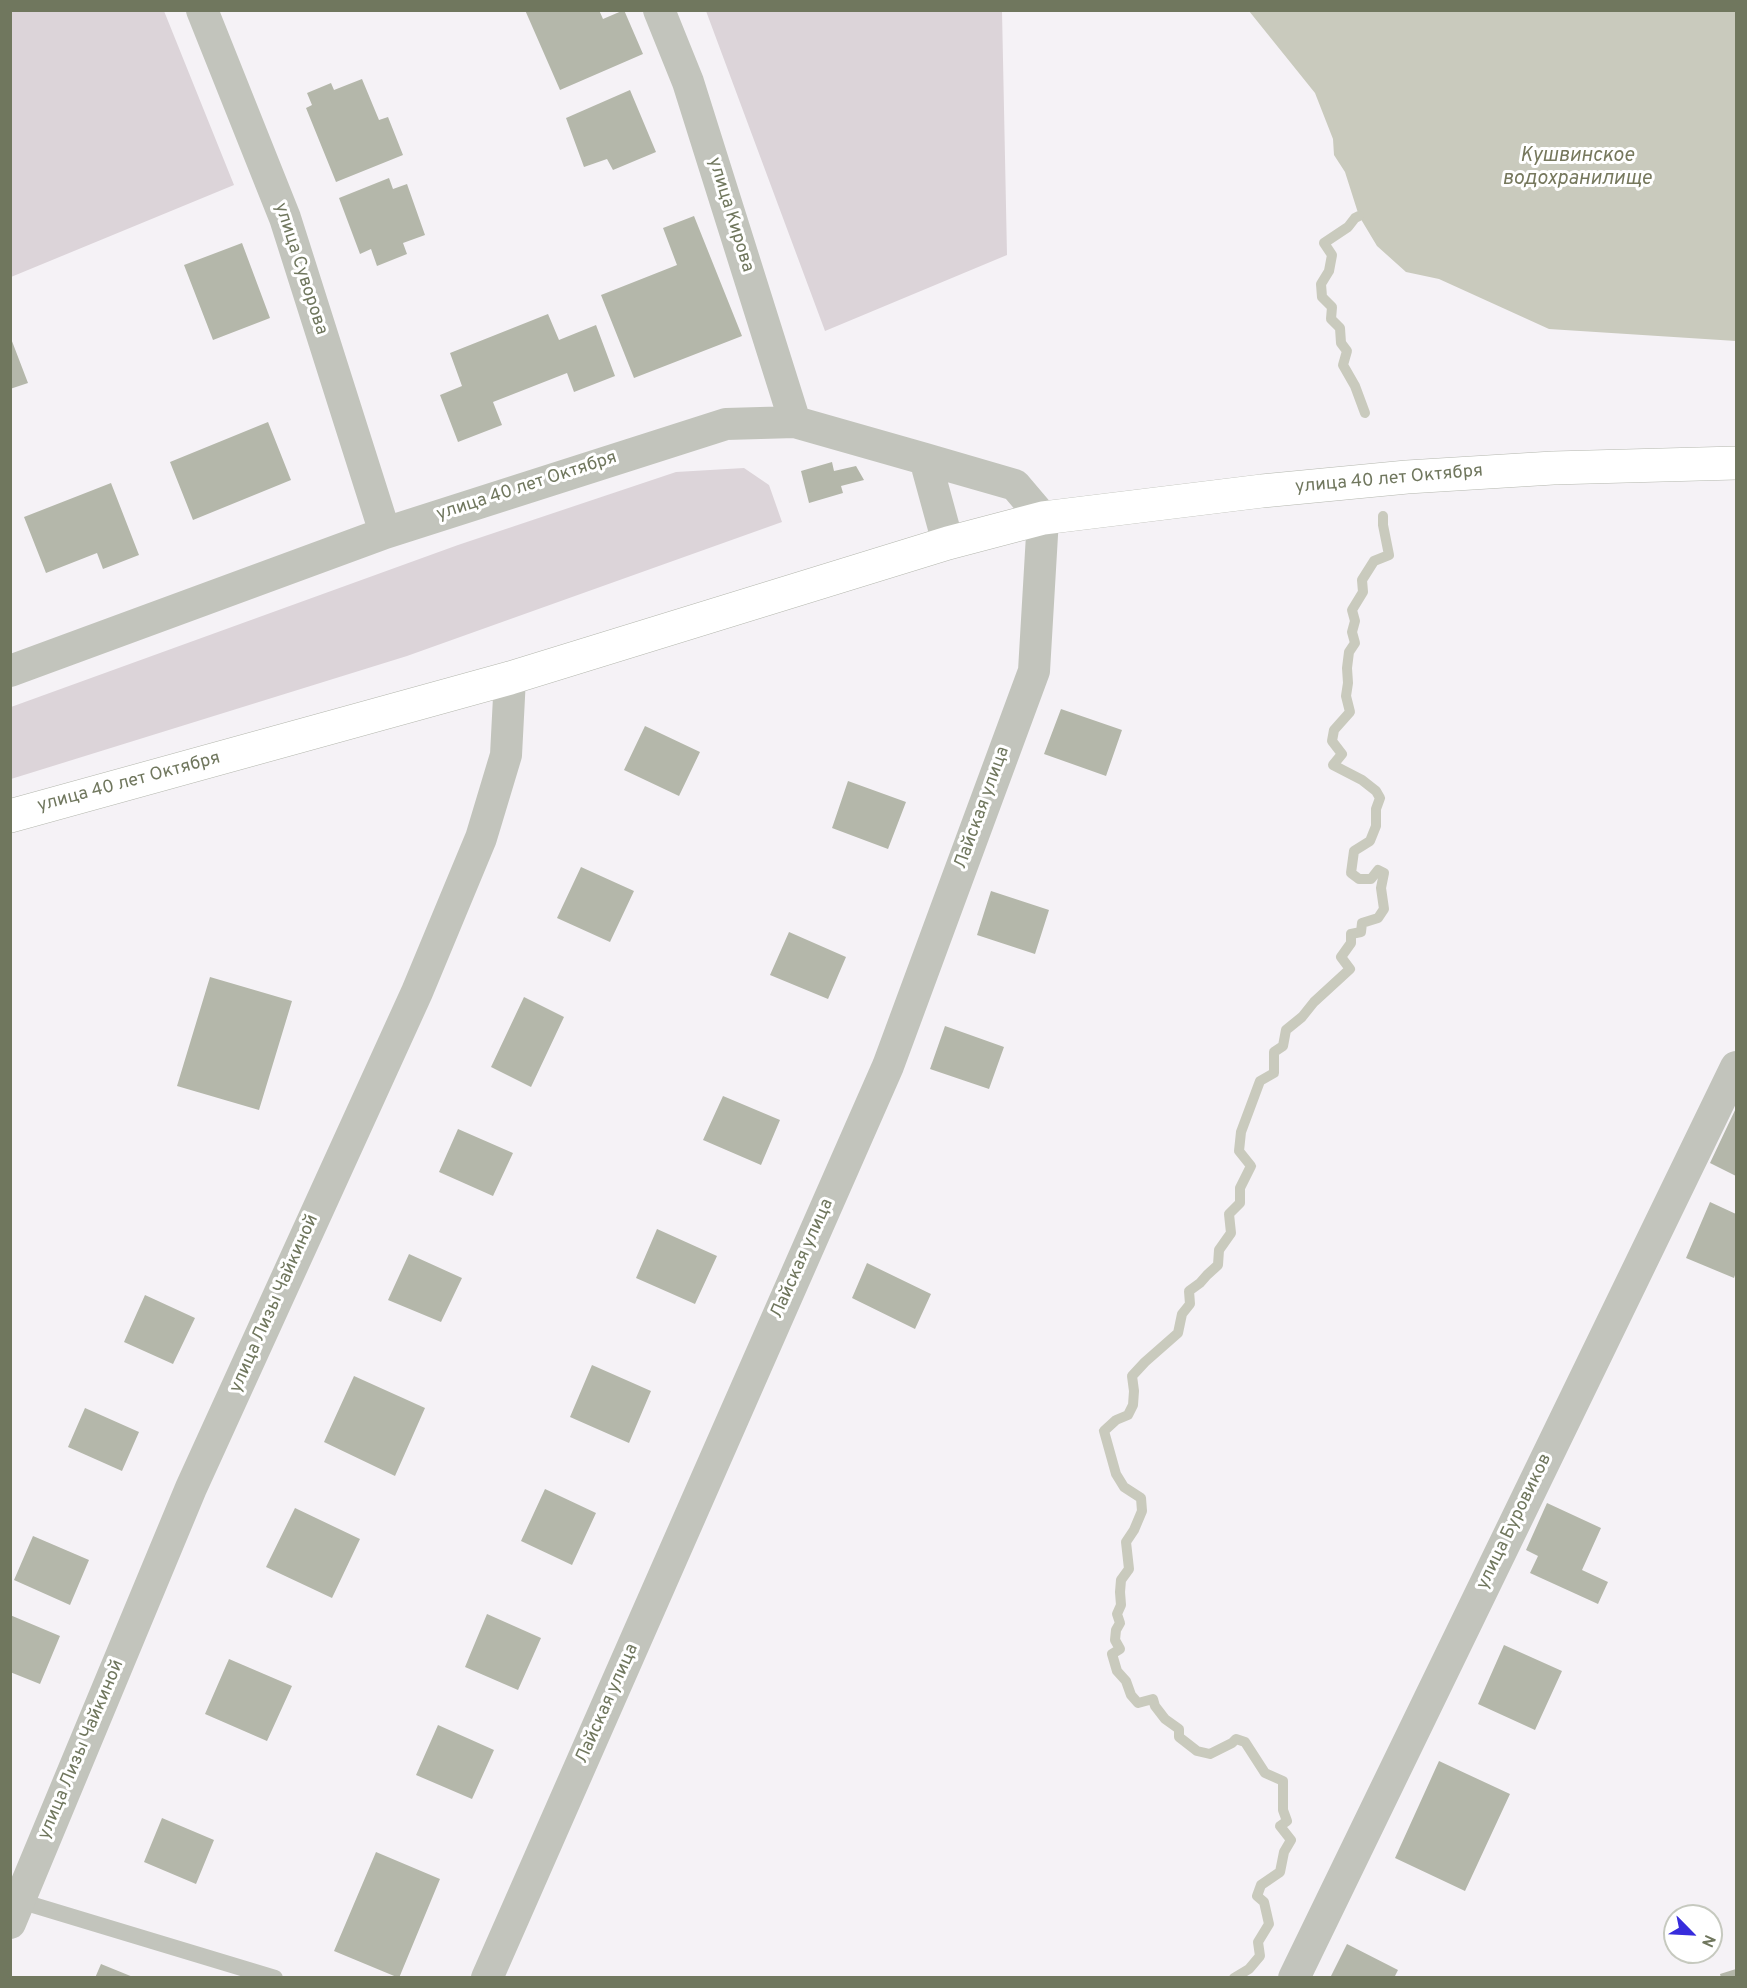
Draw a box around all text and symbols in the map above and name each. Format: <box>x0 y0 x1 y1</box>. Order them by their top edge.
water label: Кушвинское водохранилище <box>1502 145 1652 192</box>
street label: улица Кирова <box>702 155 758 275</box>
street label: улица Суворова <box>268 200 332 338</box>
street label: улица 40 лет Октября <box>434 448 620 526</box>
street label: улица 40 лет Октября <box>1294 461 1484 499</box>
street label: Лайская улица <box>951 744 1015 872</box>
street label: улица 40 лет Октября <box>35 748 223 818</box>
street label: Лайская улица <box>767 1196 839 1322</box>
street label: улица Лизы Чайкиной <box>226 1211 324 1397</box>
street label: улица Буровиков <box>1473 1451 1557 1593</box>
street label: Лайская улица <box>572 1641 644 1767</box>
street label: улица Лизы Чайкиной <box>34 1657 130 1843</box>
north arrow <box>1663 1904 1723 1964</box>
text: N <box>1696 1931 1719 1950</box>

